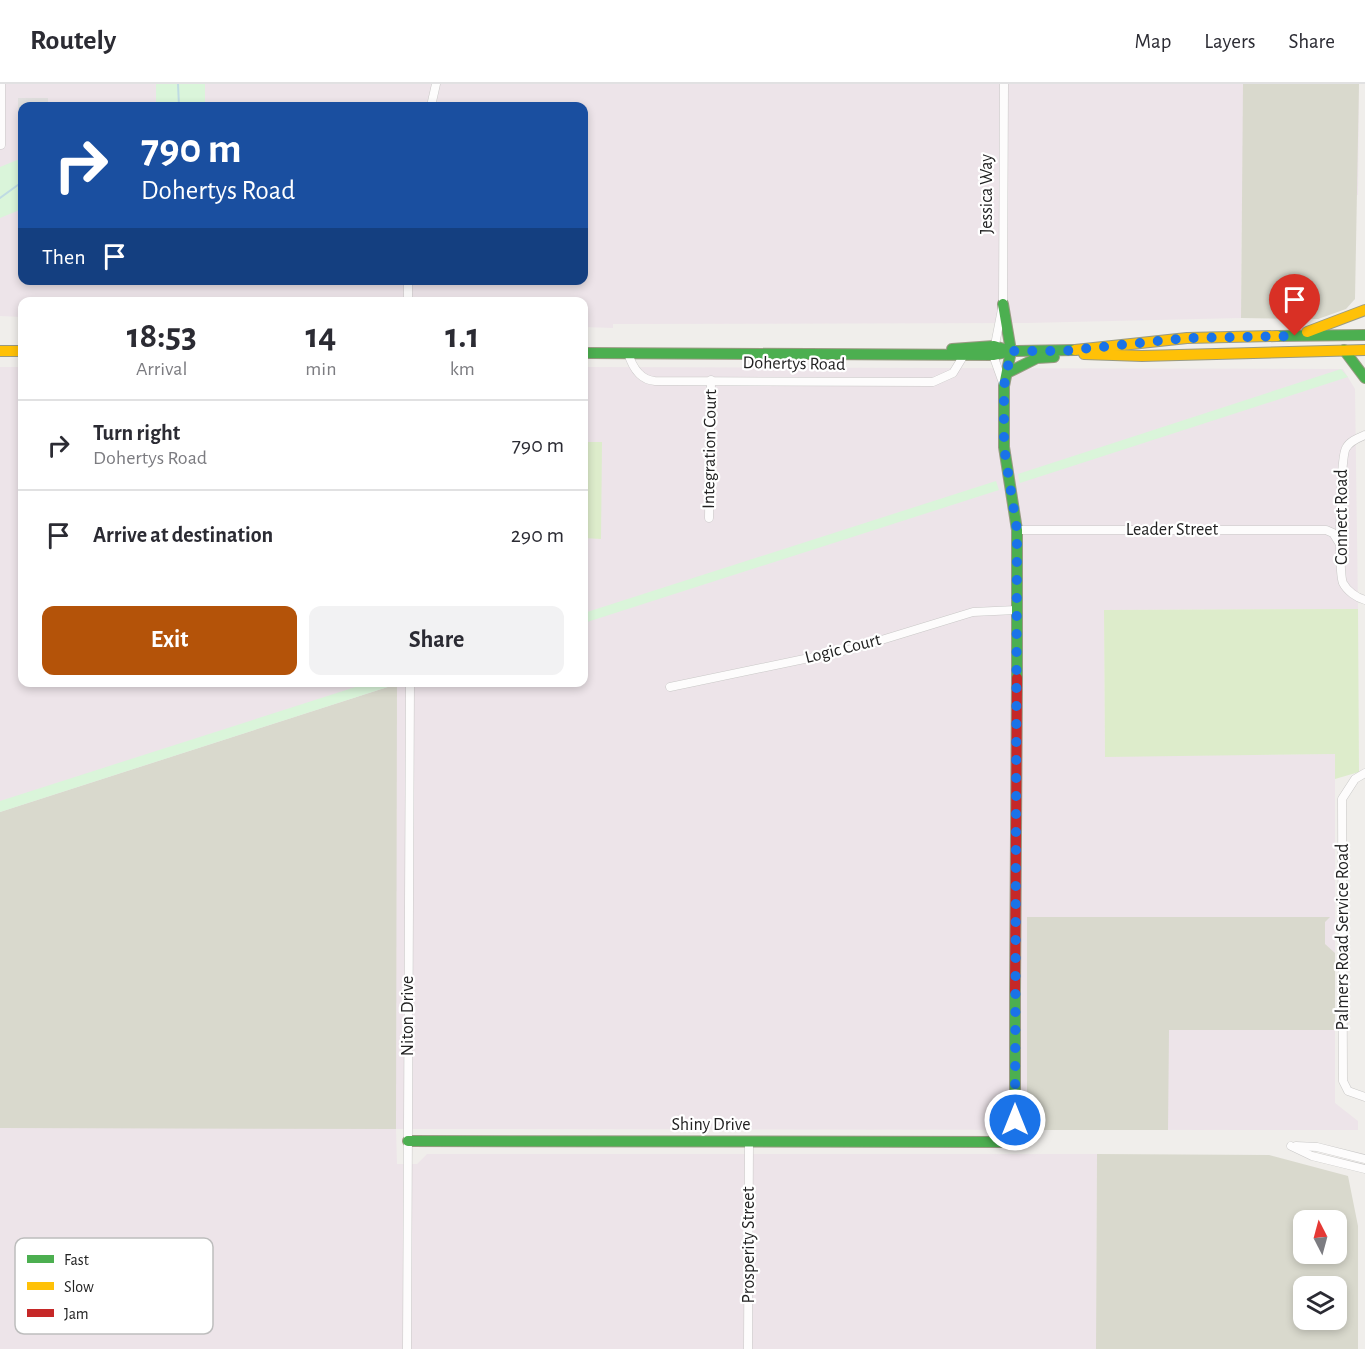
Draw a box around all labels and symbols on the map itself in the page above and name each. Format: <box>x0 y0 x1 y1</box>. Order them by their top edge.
street label: Jessica Way <box>978 154 996 234</box>
pin <box>1269 274 1320 336</box>
street label: Dohertys Road <box>742 354 846 374</box>
street label: Integration Court <box>700 389 720 509</box>
street label: Connect Road <box>1333 469 1351 565</box>
street label: Leader Street <box>1126 521 1219 539</box>
street label: Logic Court <box>803 631 883 667</box>
street label: Palmers Road Service Road <box>1334 843 1352 1031</box>
street label: Niton Drive <box>399 976 417 1056</box>
position arrow <box>983 1088 1047 1152</box>
street label: Shiny Drive <box>671 1116 751 1134</box>
street label: Prosperity Street <box>740 1186 758 1303</box>
north arrow <box>1293 1210 1347 1264</box>
legend <box>15 1238 213 1334</box>
text: Fast <box>64 1252 89 1268</box>
text: Slow <box>64 1279 94 1295</box>
text: Jam <box>64 1306 89 1322</box>

